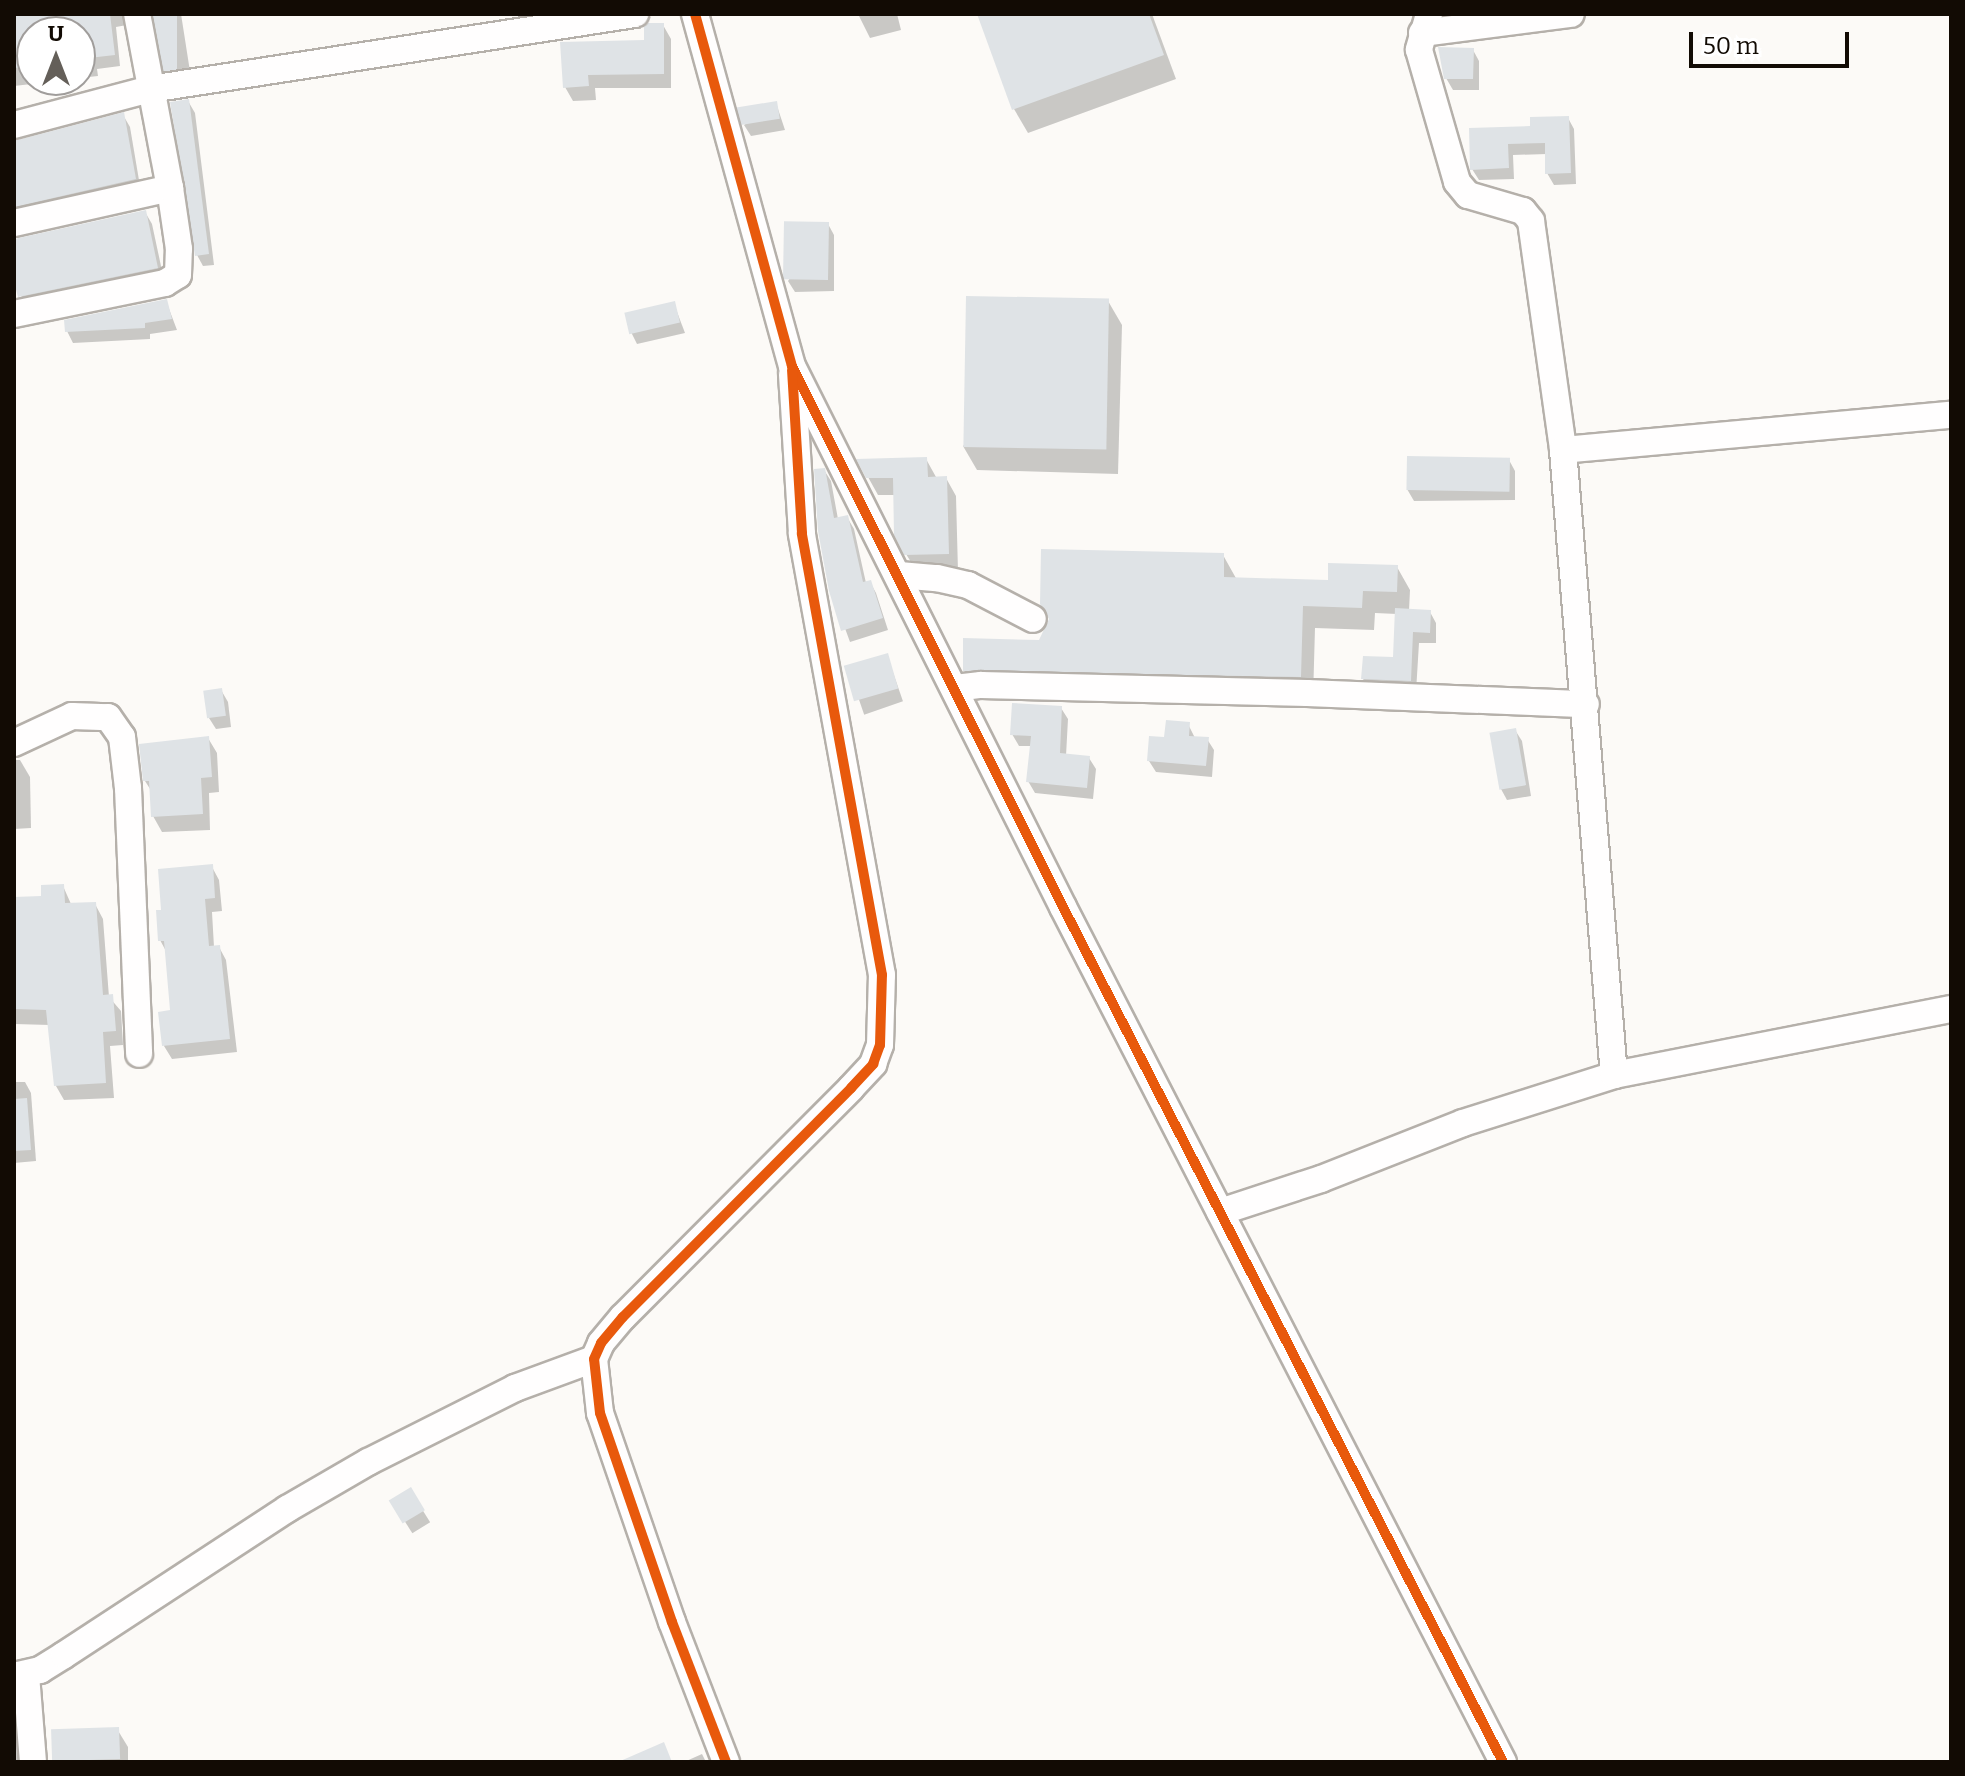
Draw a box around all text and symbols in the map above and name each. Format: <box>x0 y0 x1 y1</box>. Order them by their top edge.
north arrow <box>16 16 96 96</box>
scale bar <box>1693 16 1853 66</box>
text: U <box>48 20 64 47</box>
text: 50 m <box>1703 32 1759 60</box>

